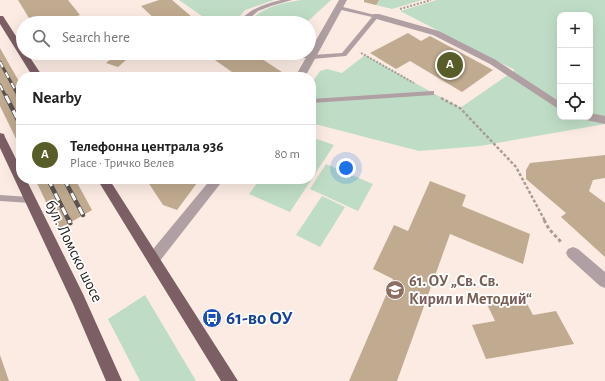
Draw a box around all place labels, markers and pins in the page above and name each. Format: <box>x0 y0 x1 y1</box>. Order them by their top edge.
pin: A <box>437 50 463 80</box>
place label: 61. ОУ „Св. Св. Кирил и Методий“ <box>409 273 532 307</box>
school or university icon: 61. ОУ „Св. Св. Кирил и Методий“ <box>384 279 406 301</box>
bus stop icon: 61-во ОУ <box>201 307 223 329</box>
place label: 61-во ОУ <box>226 309 293 328</box>

